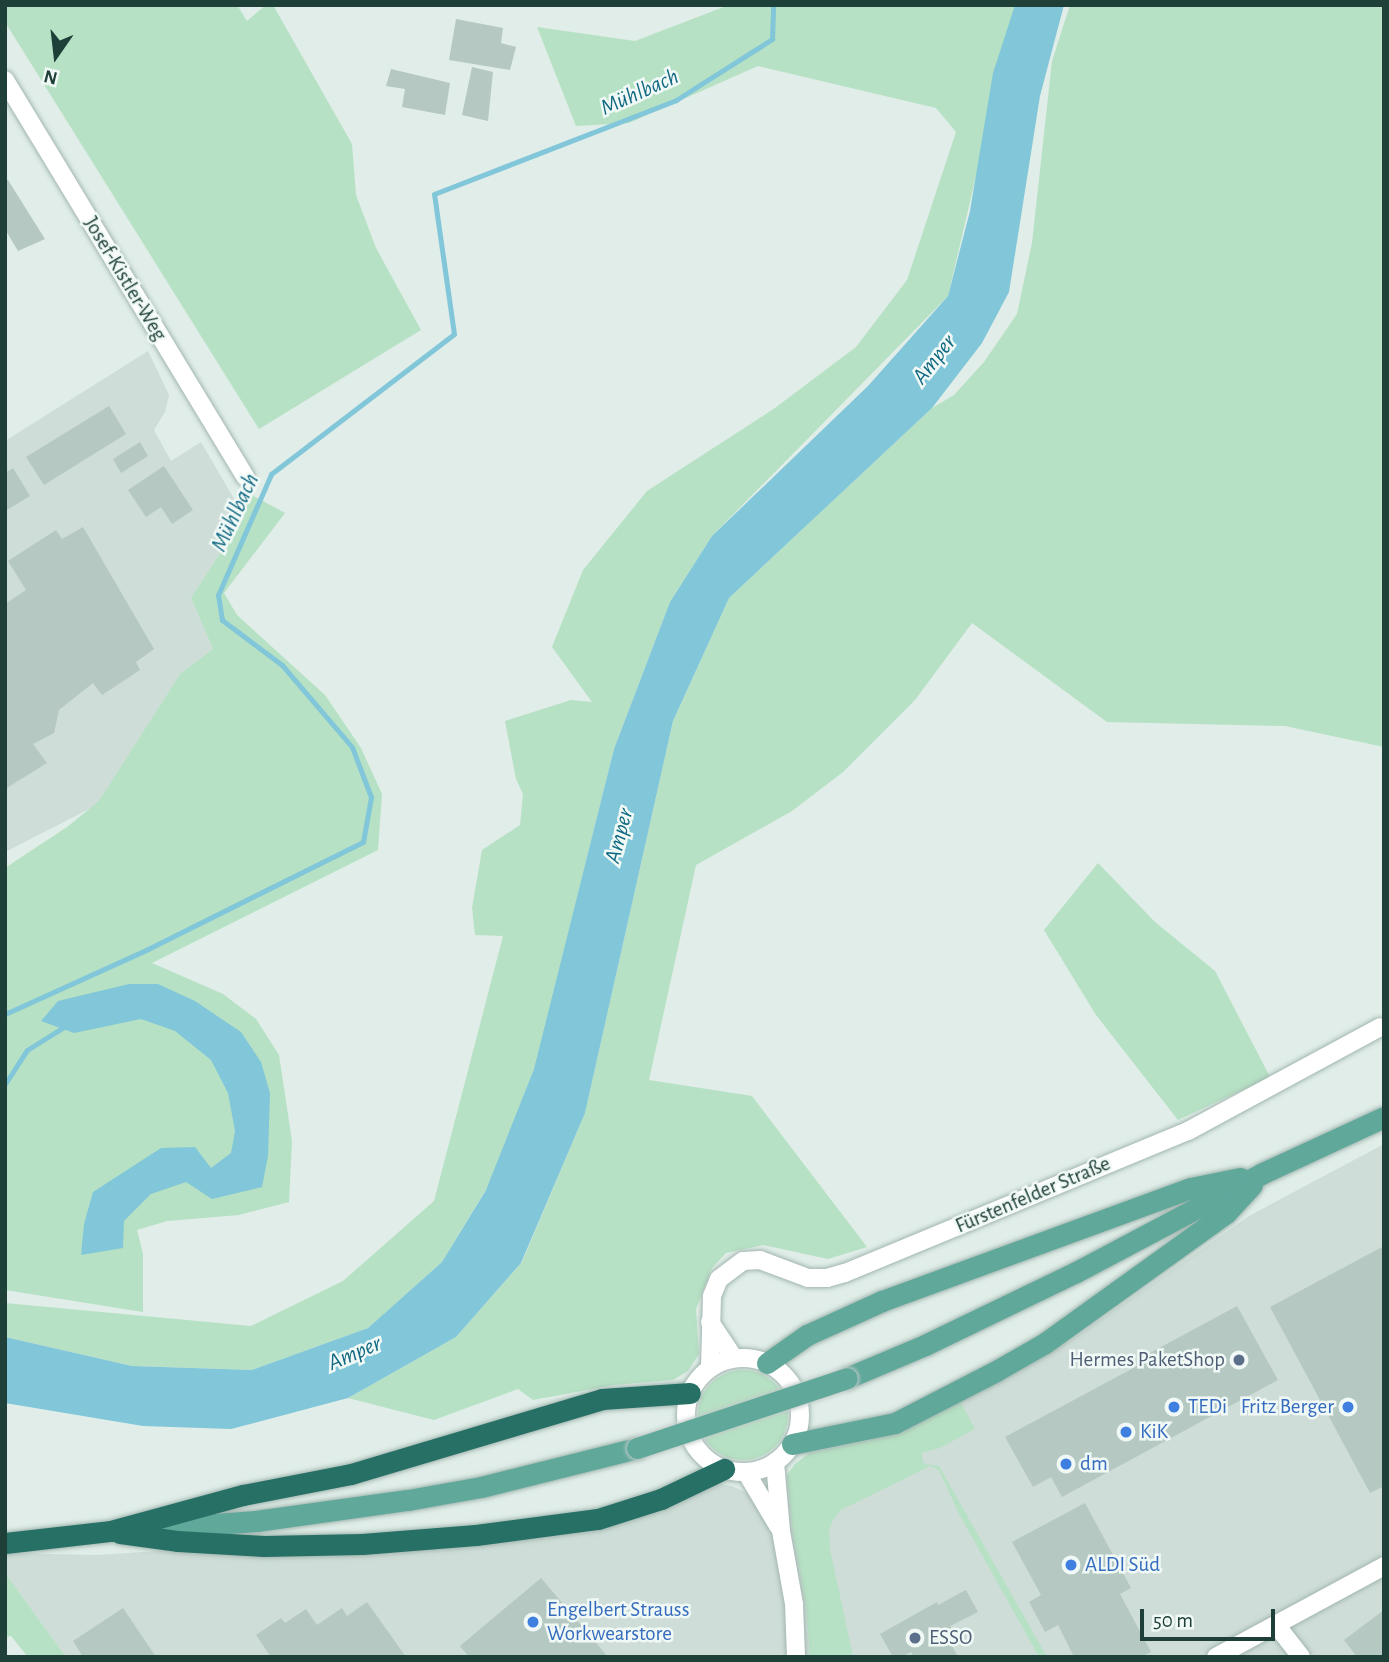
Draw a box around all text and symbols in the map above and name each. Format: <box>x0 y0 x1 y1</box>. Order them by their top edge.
north arrow <box>21 21 91 91</box>
water label: Mühlbach <box>597 64 683 122</box>
text: N <box>42 66 60 88</box>
street label: Josef-Kistler-Weg <box>78 212 172 346</box>
water label: Amper <box>907 330 963 390</box>
water label: Mühlbach <box>206 470 266 556</box>
water label: Amper <box>600 806 640 866</box>
street label: Fürstenfelder Straße <box>952 1151 1114 1239</box>
water label: Amper <box>324 1330 386 1378</box>
place label: Hermes PaketShop <box>1070 1347 1225 1373</box>
marker: Hermes PaketShop <box>1231 1352 1247 1368</box>
place label: TEDi <box>1188 1394 1227 1420</box>
place label: Fritz Berger <box>1241 1394 1334 1420</box>
marker: TEDi <box>1166 1399 1182 1415</box>
marker: Fritz Berger <box>1340 1399 1356 1415</box>
place label: KiK <box>1140 1419 1168 1445</box>
marker: KiK <box>1118 1424 1134 1440</box>
place label: dm <box>1080 1451 1108 1477</box>
marker: dm <box>1058 1456 1074 1472</box>
place label: ALDI Süd <box>1085 1552 1160 1578</box>
marker: ALDI Süd <box>1063 1557 1079 1573</box>
scale bar <box>1144 1596 1279 1640</box>
place label: Engelbert Strauss Workwearstore <box>547 1597 689 1647</box>
text: 50 m <box>1153 1610 1193 1631</box>
marker: Engelbert Strauss Workwearstore <box>525 1614 541 1630</box>
place label: ESSO <box>929 1625 972 1651</box>
marker: ESSO <box>907 1630 923 1646</box>

